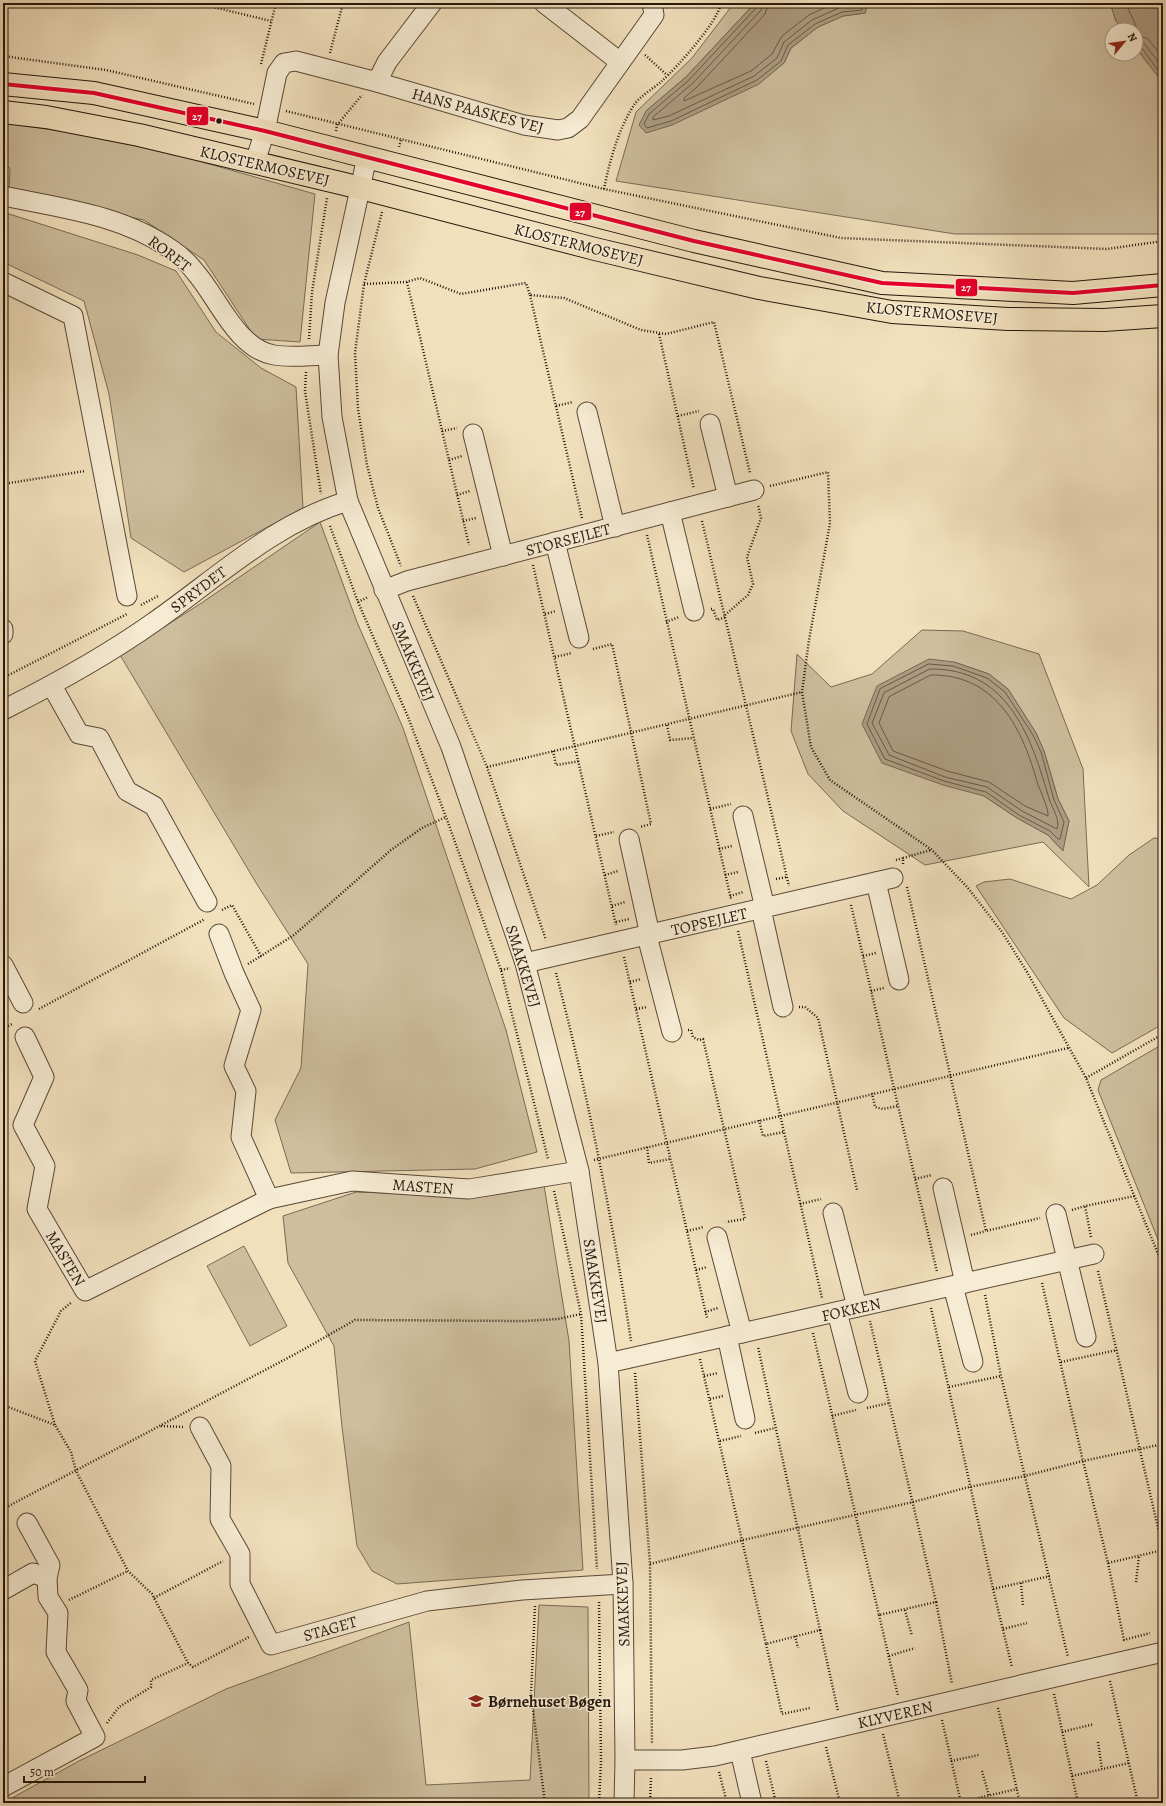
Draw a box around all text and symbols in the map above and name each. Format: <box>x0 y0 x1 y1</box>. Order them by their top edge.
north arrow <box>1104 22 1144 62</box>
text: N <box>1124 30 1141 45</box>
street label: HANS PAASKES VEJ <box>409 83 546 139</box>
line badge: 27 <box>186 106 209 126</box>
text: 27 <box>192 109 202 124</box>
unlabelled marker <box>214 116 224 126</box>
street label: KLOSTERMOSEVEJ <box>198 140 332 192</box>
line badge: 27 <box>569 202 592 221</box>
text: 27 <box>575 205 585 220</box>
street label: KLOSTERMOSEVEJ <box>512 218 646 272</box>
street label: RORET <box>143 230 196 277</box>
line badge: 27 <box>955 278 978 297</box>
text: 27 <box>961 280 971 295</box>
street label: KLOSTERMOSEVEJ <box>865 296 999 330</box>
street label: STORSEJLET <box>523 518 613 562</box>
street label: SPRYDET <box>166 561 231 618</box>
street label: SMAKKEVEJ <box>386 618 440 705</box>
street label: TOPSEJLET <box>669 902 750 941</box>
street label: SMAKKEVEJ <box>500 922 546 1010</box>
street label: MASTEN <box>392 1174 454 1200</box>
street label: MASTEN <box>40 1227 90 1290</box>
street label: SMAKKEVEJ <box>577 1237 613 1325</box>
street label: FOKKEN <box>819 1292 883 1327</box>
street label: SMAKKEVEJ <box>611 1561 635 1647</box>
street label: STAGET <box>301 1611 360 1647</box>
place label: Børnehuset Bøgen <box>488 1691 611 1713</box>
school or university icon: Børnehuset Bøgen <box>467 1692 485 1710</box>
street label: KLYVEREN <box>855 1696 935 1734</box>
scale bar <box>24 1758 145 1784</box>
text: 50 m <box>30 1764 54 1780</box>

